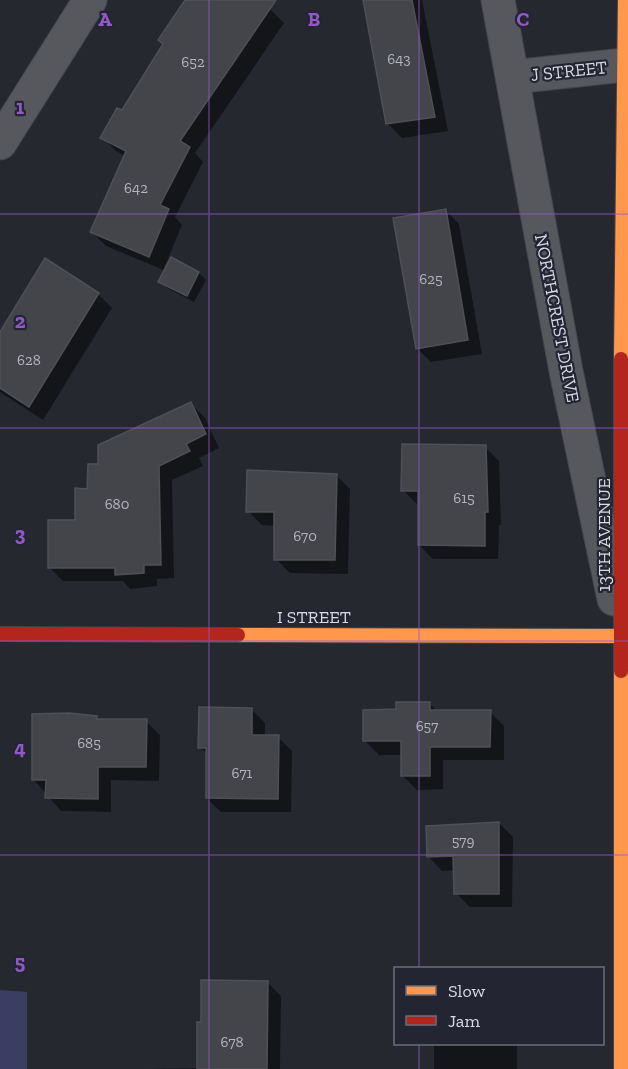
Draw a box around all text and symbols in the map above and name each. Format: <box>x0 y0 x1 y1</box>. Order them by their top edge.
text: A <box>98 7 112 31</box>
text: B <box>308 7 320 31</box>
text: C <box>517 7 530 31</box>
house number: 643 <box>387 50 411 68</box>
house number: 652 <box>181 53 205 71</box>
street label: J STREET <box>530 56 608 86</box>
text: 1 <box>16 95 24 119</box>
house number: 642 <box>124 179 148 197</box>
street label: NORTHCREST DRIVE <box>530 232 584 404</box>
house number: 625 <box>419 270 443 288</box>
text: 2 <box>15 309 26 333</box>
house number: 628 <box>17 351 41 369</box>
street label: 13TH AVENUE <box>593 478 615 592</box>
house number: 615 <box>453 489 475 507</box>
house number: 680 <box>105 495 129 513</box>
text: 3 <box>15 522 26 546</box>
house number: 670 <box>293 527 317 545</box>
street label: I STREET <box>277 606 351 628</box>
house number: 657 <box>416 717 438 735</box>
house number: 685 <box>77 734 101 752</box>
text: 4 <box>14 736 26 760</box>
house number: 671 <box>232 764 253 782</box>
house number: 579 <box>452 832 474 850</box>
text: 5 <box>15 950 25 974</box>
legend <box>394 967 604 1045</box>
text: Slow <box>448 980 485 1002</box>
text: Jam <box>448 1010 480 1032</box>
house number: 678 <box>220 1033 244 1051</box>

